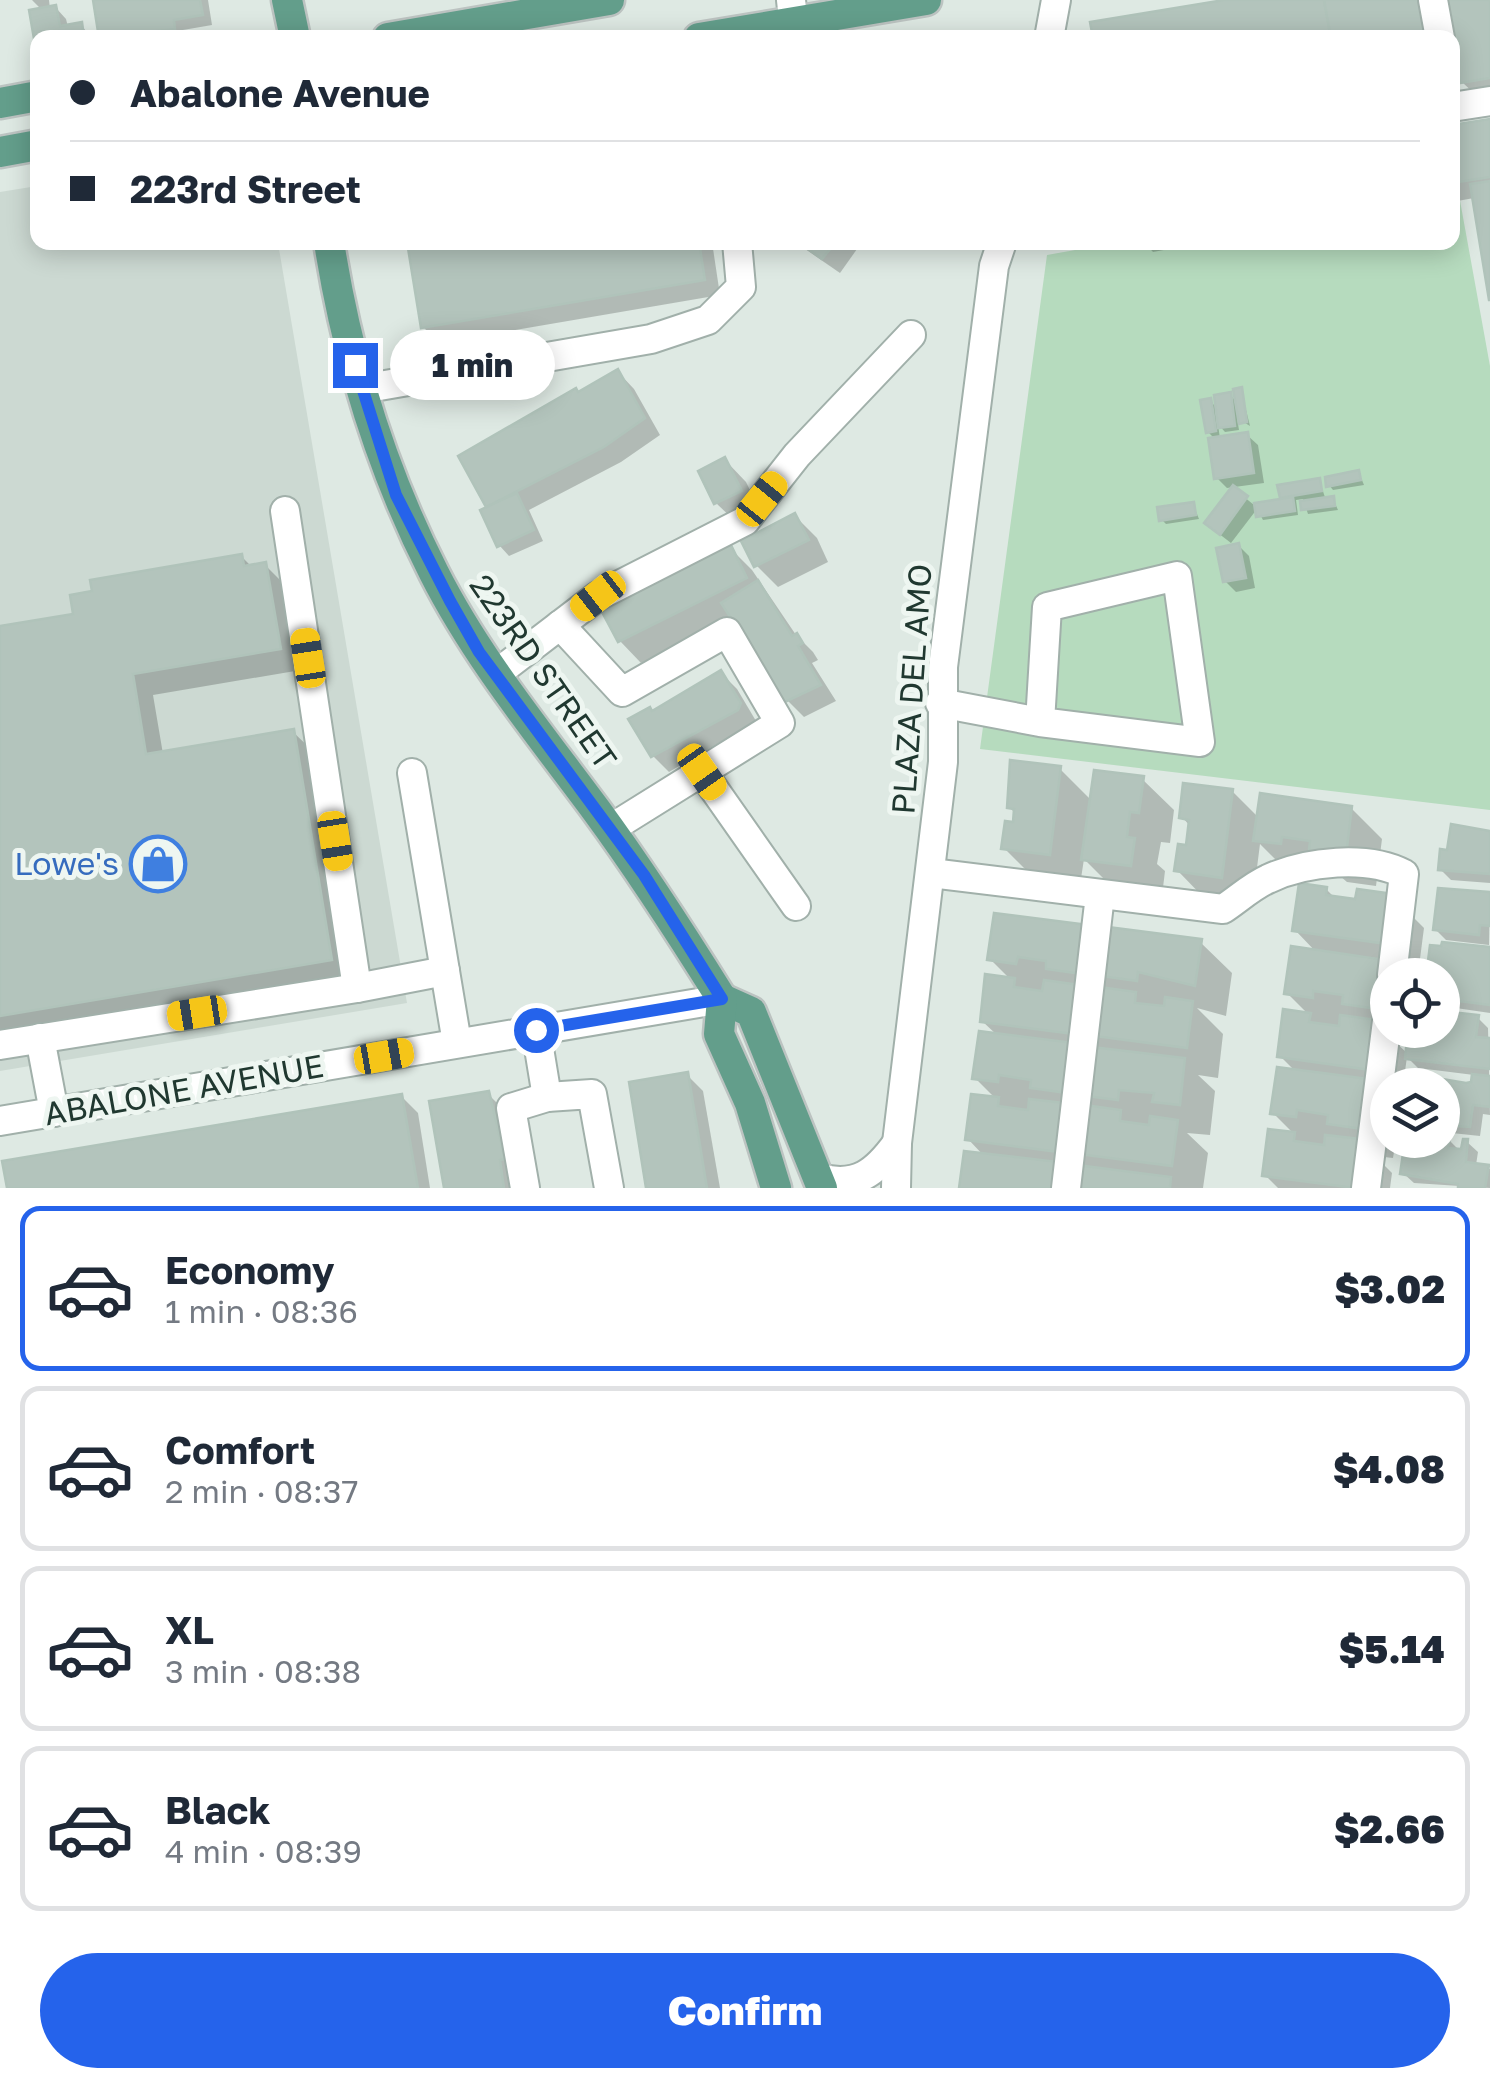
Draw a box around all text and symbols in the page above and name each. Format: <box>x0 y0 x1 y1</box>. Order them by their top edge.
text: Abalone Avenue <box>130 70 430 115</box>
text: 223rd Street <box>130 166 361 211</box>
callout: 1 min <box>390 330 555 400</box>
route end <box>333 343 378 388</box>
text: 1 min <box>432 346 513 384</box>
car <box>731 466 793 532</box>
street label: PLAZA DEL AMO <box>883 562 939 815</box>
car <box>565 566 631 626</box>
street label: 223RD STREET <box>463 567 625 776</box>
car <box>288 626 328 690</box>
car <box>673 739 731 805</box>
car <box>315 809 355 873</box>
shop icon: Lowe's <box>128 834 188 894</box>
place label: Lowe's <box>14 844 119 882</box>
map controls <box>1370 958 1460 1158</box>
button: locate <box>1370 958 1460 1048</box>
car <box>165 993 229 1033</box>
route start <box>514 1008 559 1053</box>
car <box>352 1036 416 1076</box>
street label: ABALONE AVENUE <box>41 1046 326 1132</box>
button: layers <box>1370 1068 1460 1158</box>
icon: car <box>45 1244 135 1334</box>
text: Economy <box>165 1247 334 1292</box>
text: $3.02 <box>1334 1266 1445 1311</box>
text: 1 min · 08:36 <box>165 1292 358 1330</box>
icon: car <box>45 1424 135 1514</box>
text: Comfort <box>165 1427 315 1472</box>
text: $4.08 <box>1333 1446 1445 1491</box>
text: 2 min · 08:37 <box>165 1472 358 1510</box>
icon: car <box>45 1604 135 1694</box>
text: XL <box>165 1607 214 1652</box>
text: $5.14 <box>1339 1626 1445 1671</box>
text: 3 min · 08:38 <box>165 1652 361 1690</box>
icon: car <box>45 1784 135 1874</box>
text: Black <box>165 1787 270 1832</box>
text: $2.66 <box>1334 1806 1445 1851</box>
text: 4 min · 08:39 <box>165 1832 362 1870</box>
button: Confirm <box>40 1953 1450 2068</box>

